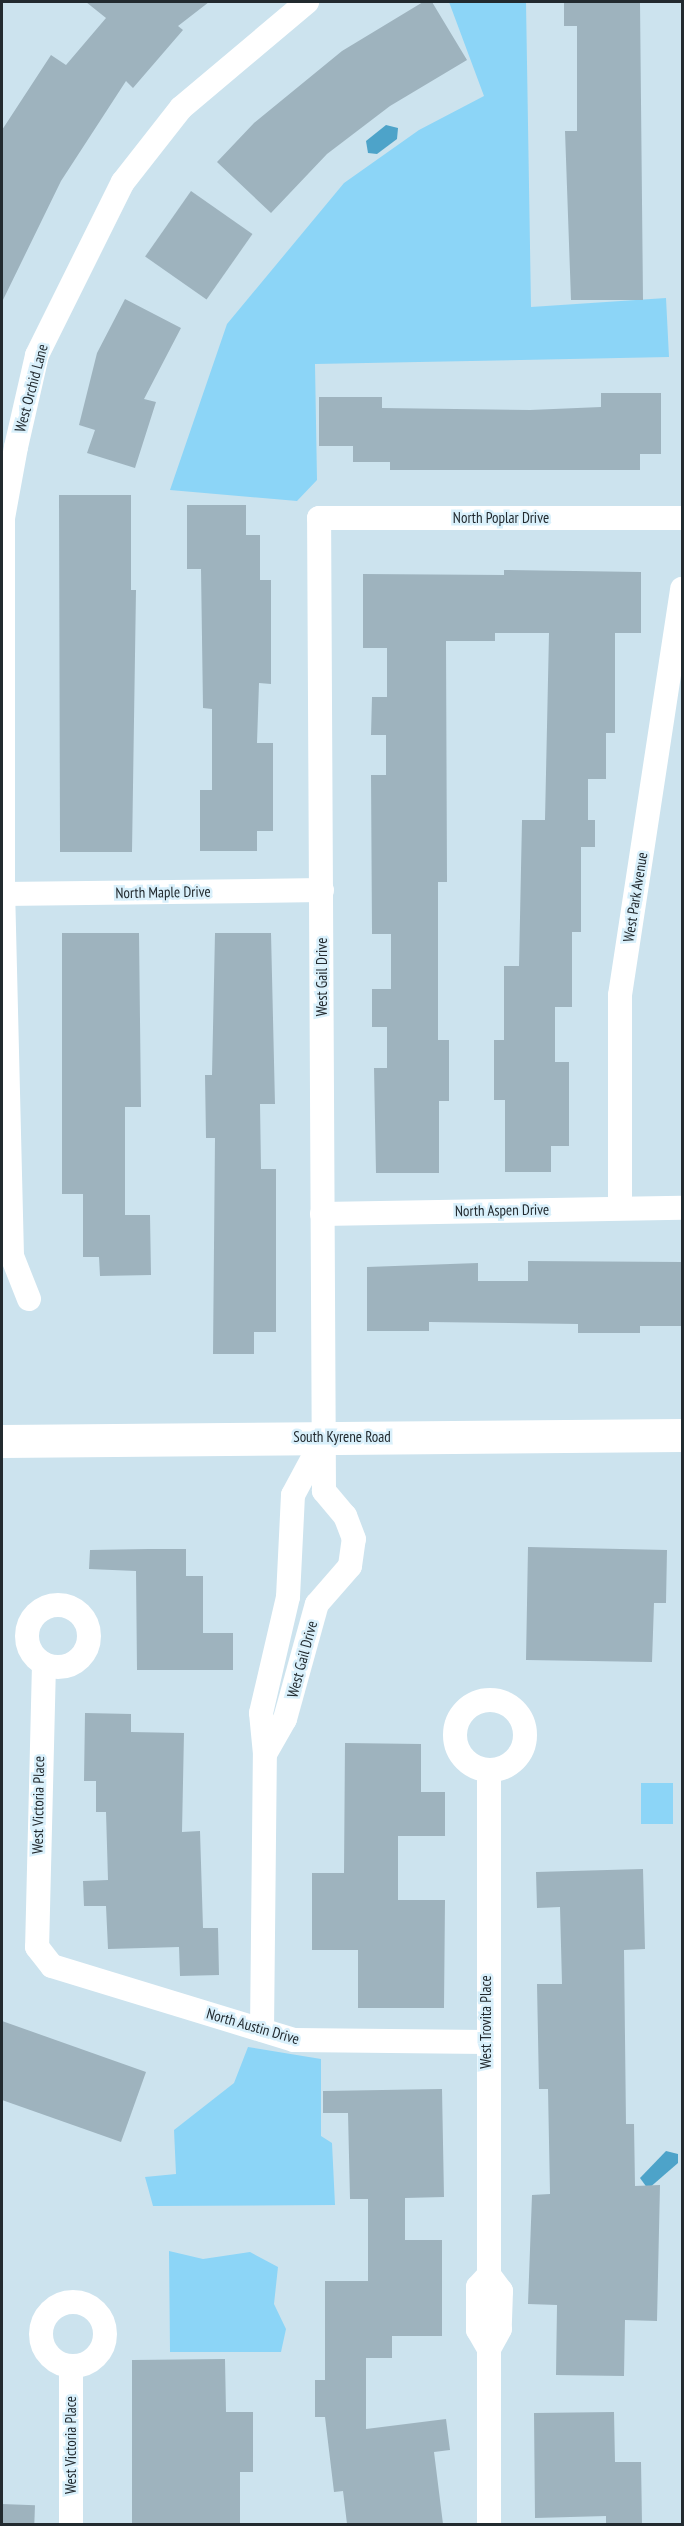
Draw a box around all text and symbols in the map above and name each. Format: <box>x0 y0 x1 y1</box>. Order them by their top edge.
street label: West Orchid Lane <box>11 342 51 434</box>
street label: North Poplar Drive <box>453 509 549 527</box>
street label: West Park Avenue <box>619 850 651 944</box>
street label: North Maple Drive <box>115 882 211 902</box>
street label: West Gail Drive <box>313 938 331 1016</box>
street label: North Aspen Drive <box>454 1200 550 1220</box>
street label: South Kyrene Road <box>293 1428 391 1446</box>
street label: West Gail Drive <box>283 1619 321 1699</box>
street label: West Victoria Place <box>28 1756 48 1854</box>
street label: West Trovita Place <box>477 1975 495 2069</box>
street label: North Austin Drive <box>204 2004 302 2048</box>
street label: West Victoria Place <box>62 2396 80 2494</box>

